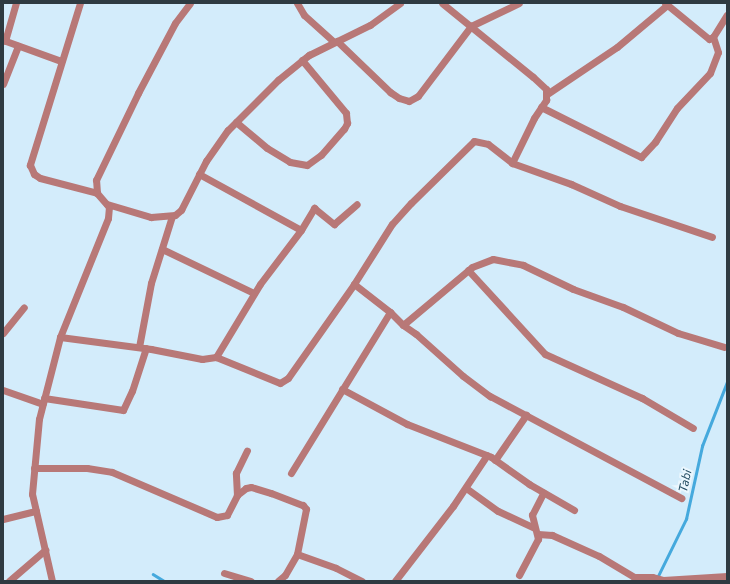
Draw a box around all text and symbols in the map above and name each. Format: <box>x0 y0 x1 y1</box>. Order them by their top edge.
water label: Tabi <box>675 468 695 494</box>

